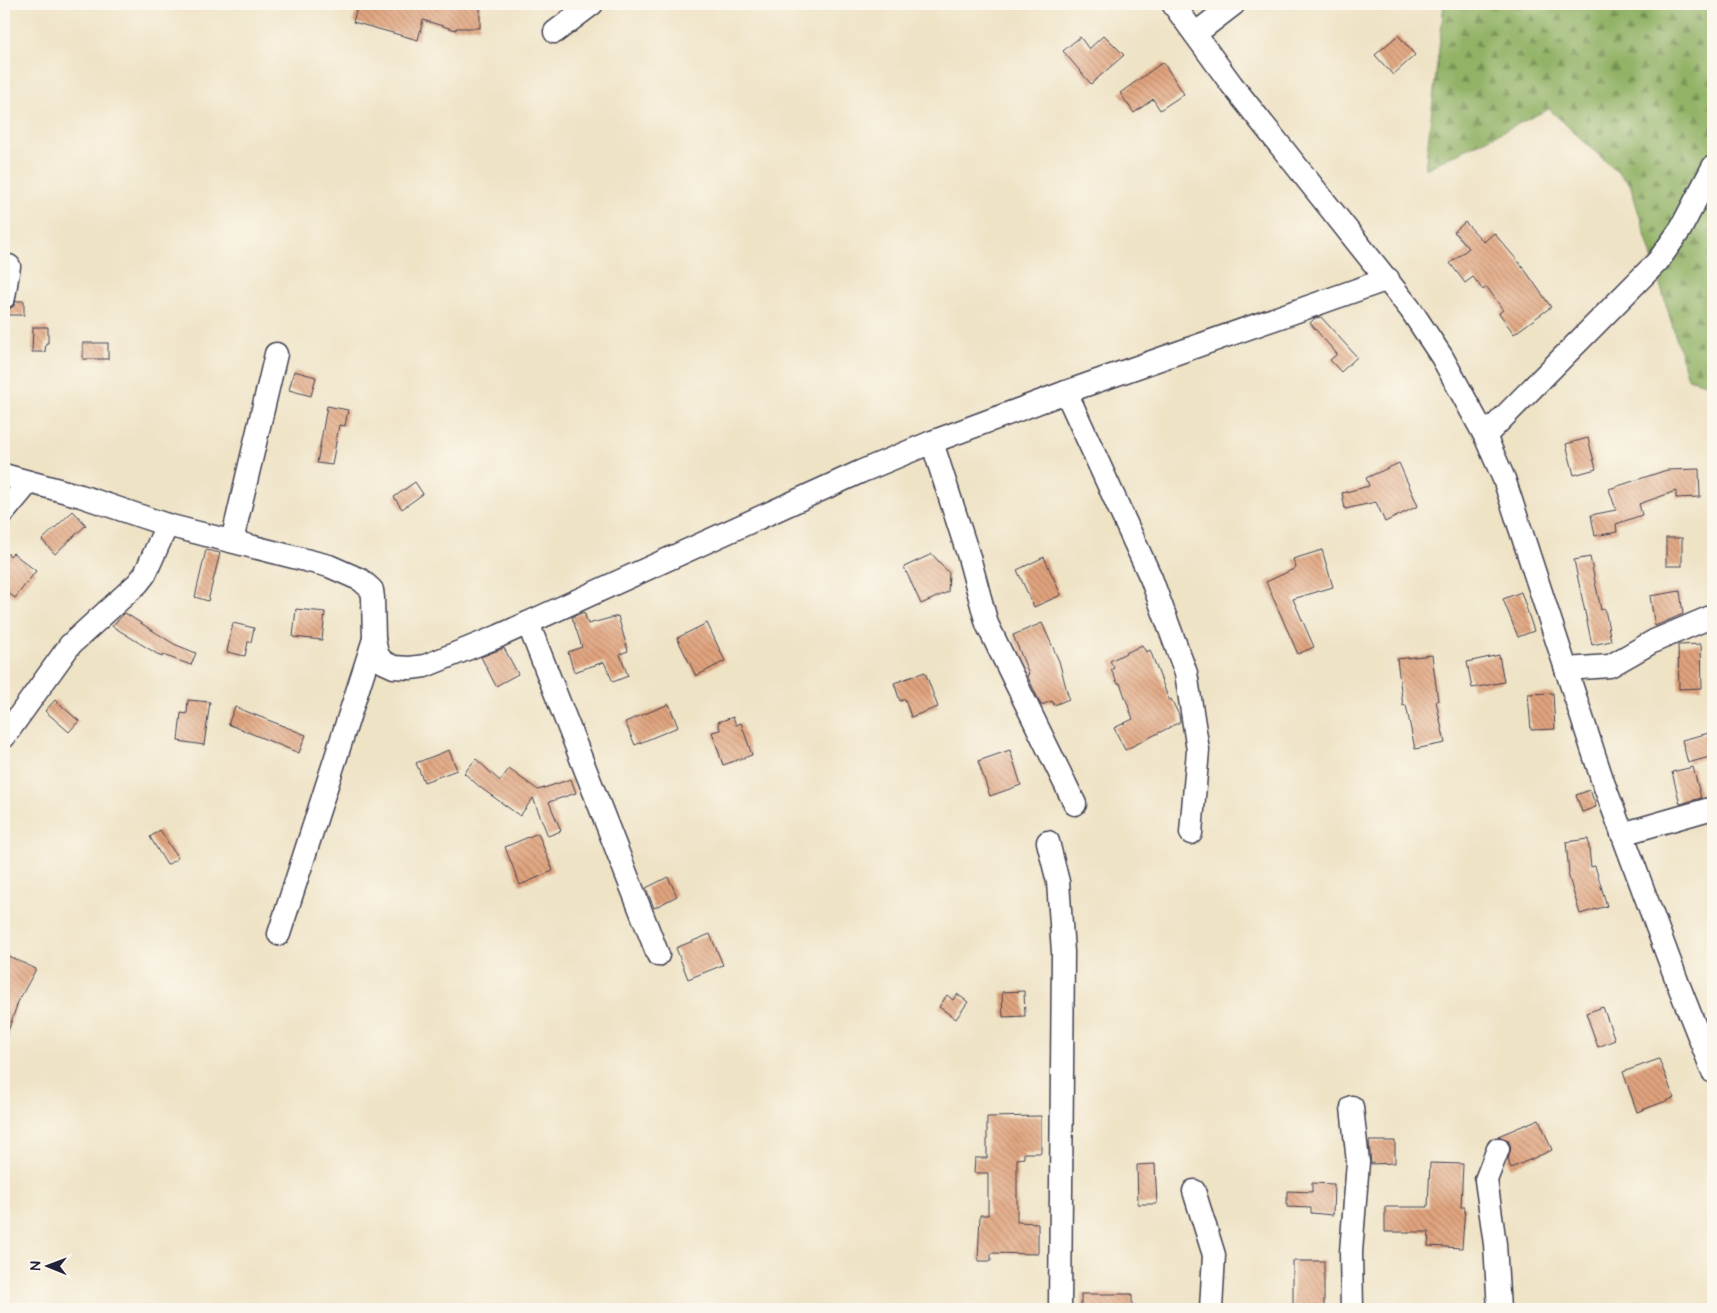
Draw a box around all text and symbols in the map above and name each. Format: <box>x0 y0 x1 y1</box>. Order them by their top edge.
north arrow <box>22 1240 72 1290</box>
text: N <box>26 1261 46 1270</box>

